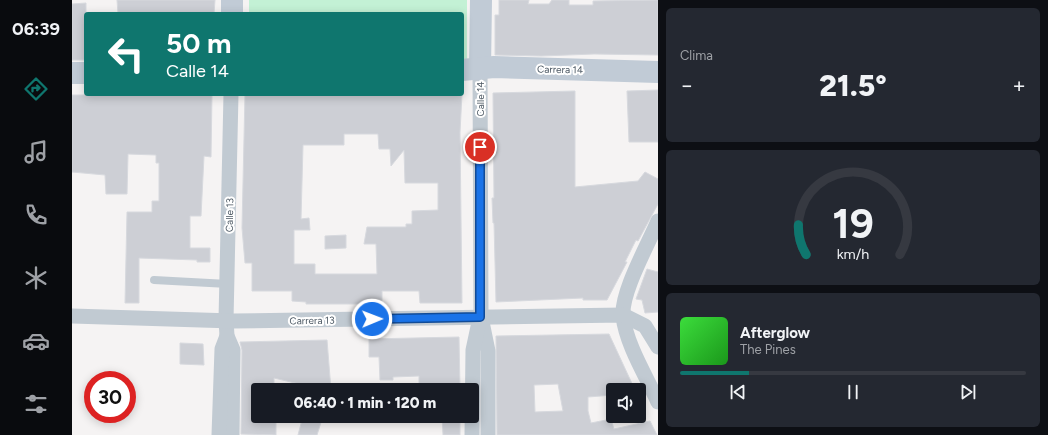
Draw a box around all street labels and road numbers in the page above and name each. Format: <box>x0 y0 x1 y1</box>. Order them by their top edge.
street label: Carrera 14 <box>537 63 583 76</box>
street label: Calle 14 <box>474 82 487 116</box>
street label: Calle 13 <box>223 198 236 232</box>
street label: Carrera 13 <box>289 314 335 327</box>

